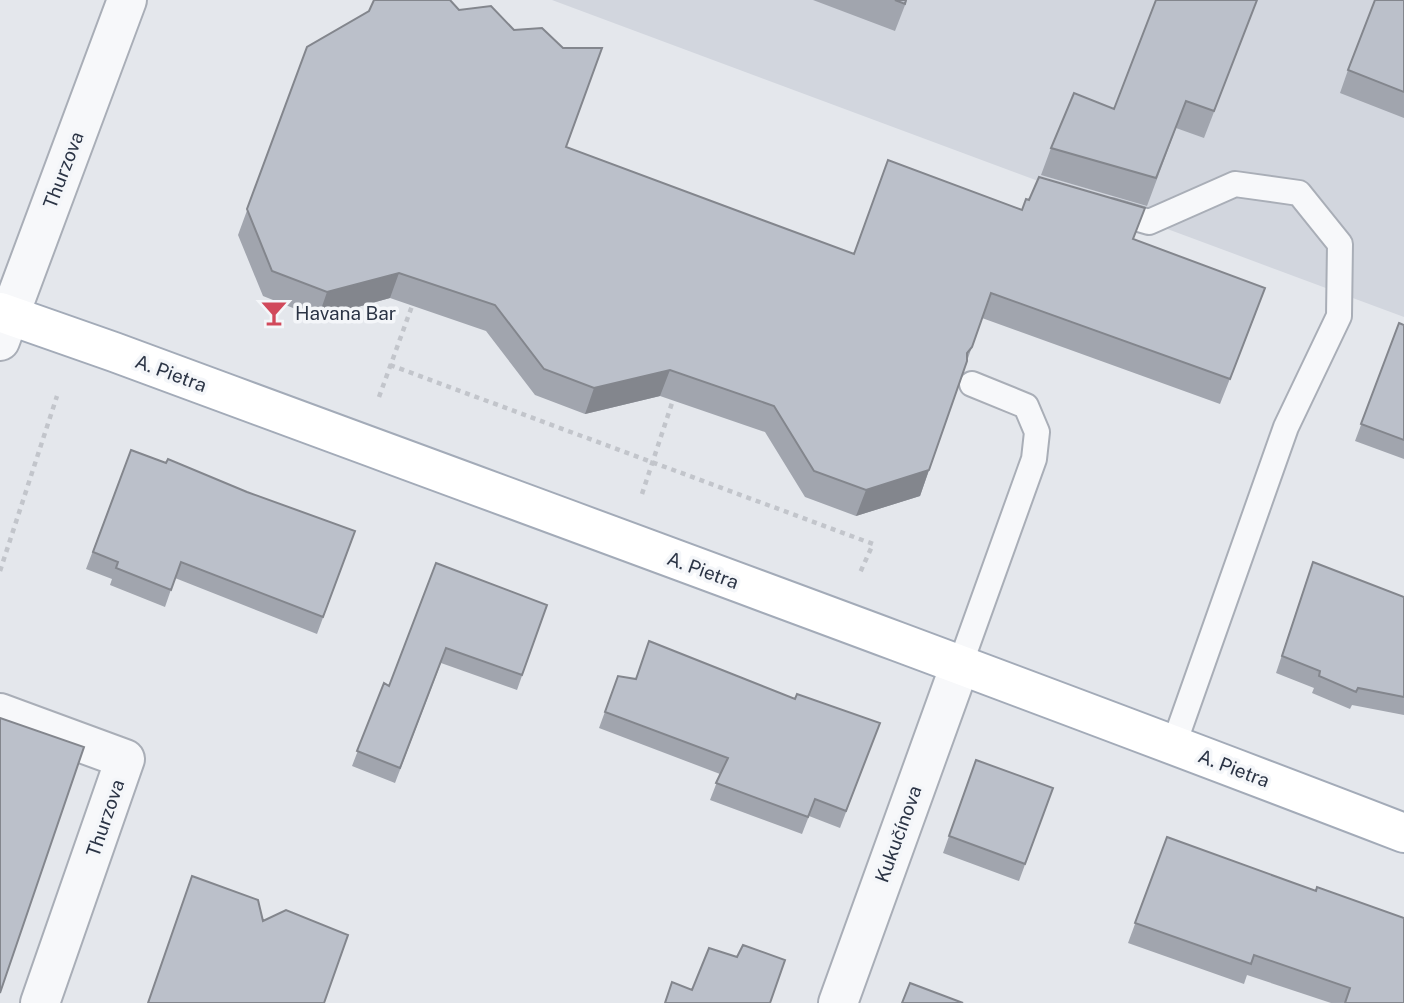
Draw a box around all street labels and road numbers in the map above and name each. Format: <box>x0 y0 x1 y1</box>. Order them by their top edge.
street label: Thurzova <box>38 129 88 211</box>
street label: A. Pietra <box>132 350 210 396</box>
street label: A. Pietra <box>664 547 742 593</box>
street label: A. Pietra <box>1195 744 1273 792</box>
street label: Thurzova <box>82 776 128 860</box>
street label: Kukučínova <box>870 783 926 885</box>

